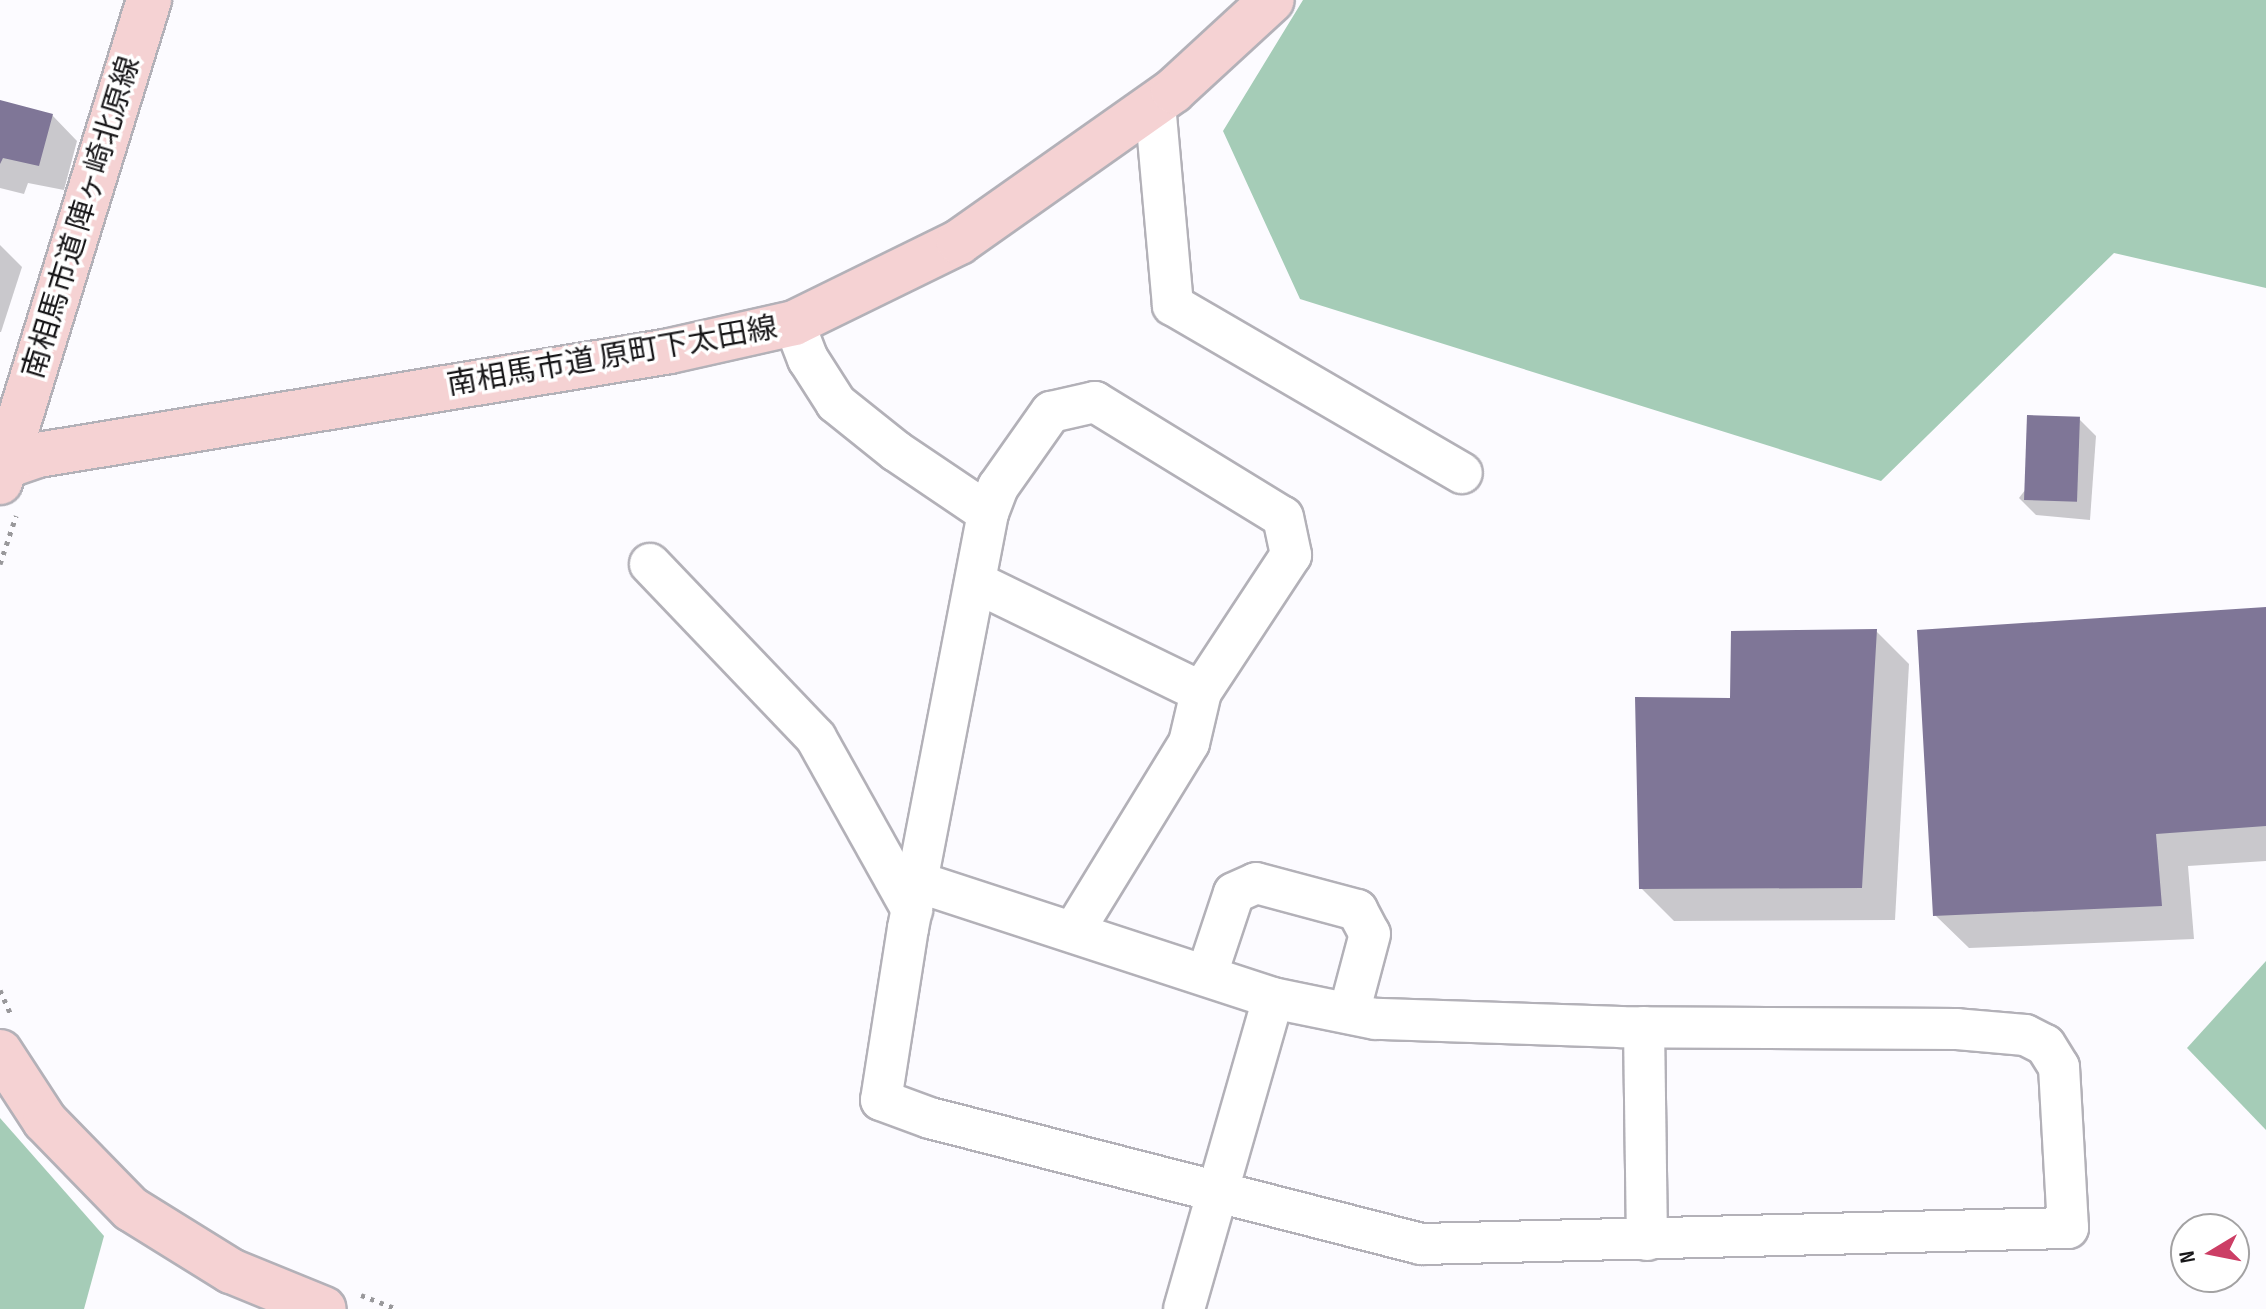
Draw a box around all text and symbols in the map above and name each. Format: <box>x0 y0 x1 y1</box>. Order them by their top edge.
street label: 南相馬市道 陣ヶ崎北原線 <box>16 53 148 383</box>
street label: 南相馬市道 原町下太田線 <box>444 310 780 404</box>
north arrow <box>2170 1213 2250 1293</box>
text: N <box>2174 1249 2202 1265</box>

